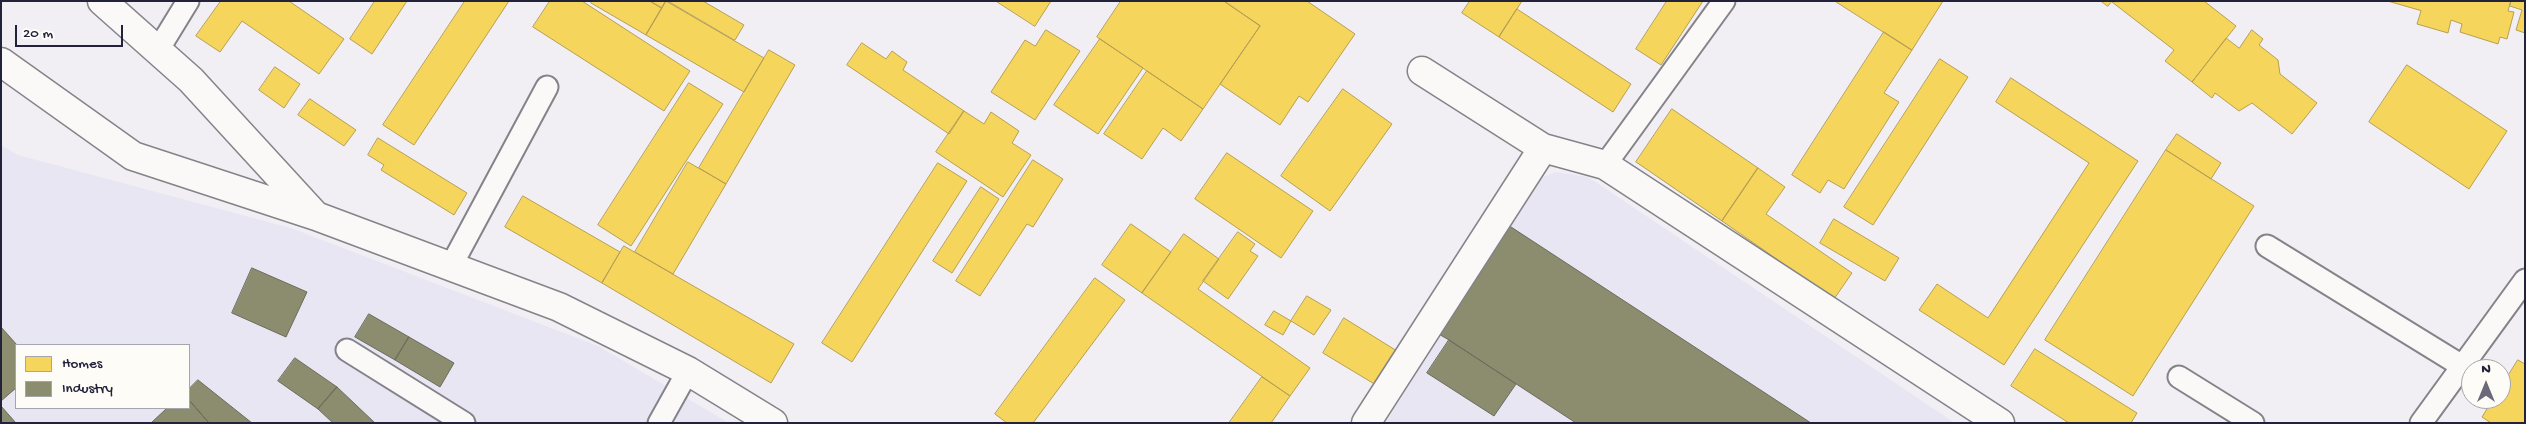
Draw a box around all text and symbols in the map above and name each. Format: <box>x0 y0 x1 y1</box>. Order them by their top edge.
scale bar <box>18 15 125 47</box>
text: 20 m <box>23 25 53 43</box>
legend <box>15 344 190 409</box>
text: Homes <box>62 355 102 373</box>
north arrow <box>2461 359 2511 409</box>
text: N <box>2481 361 2491 378</box>
text: Industry <box>62 380 113 398</box>

